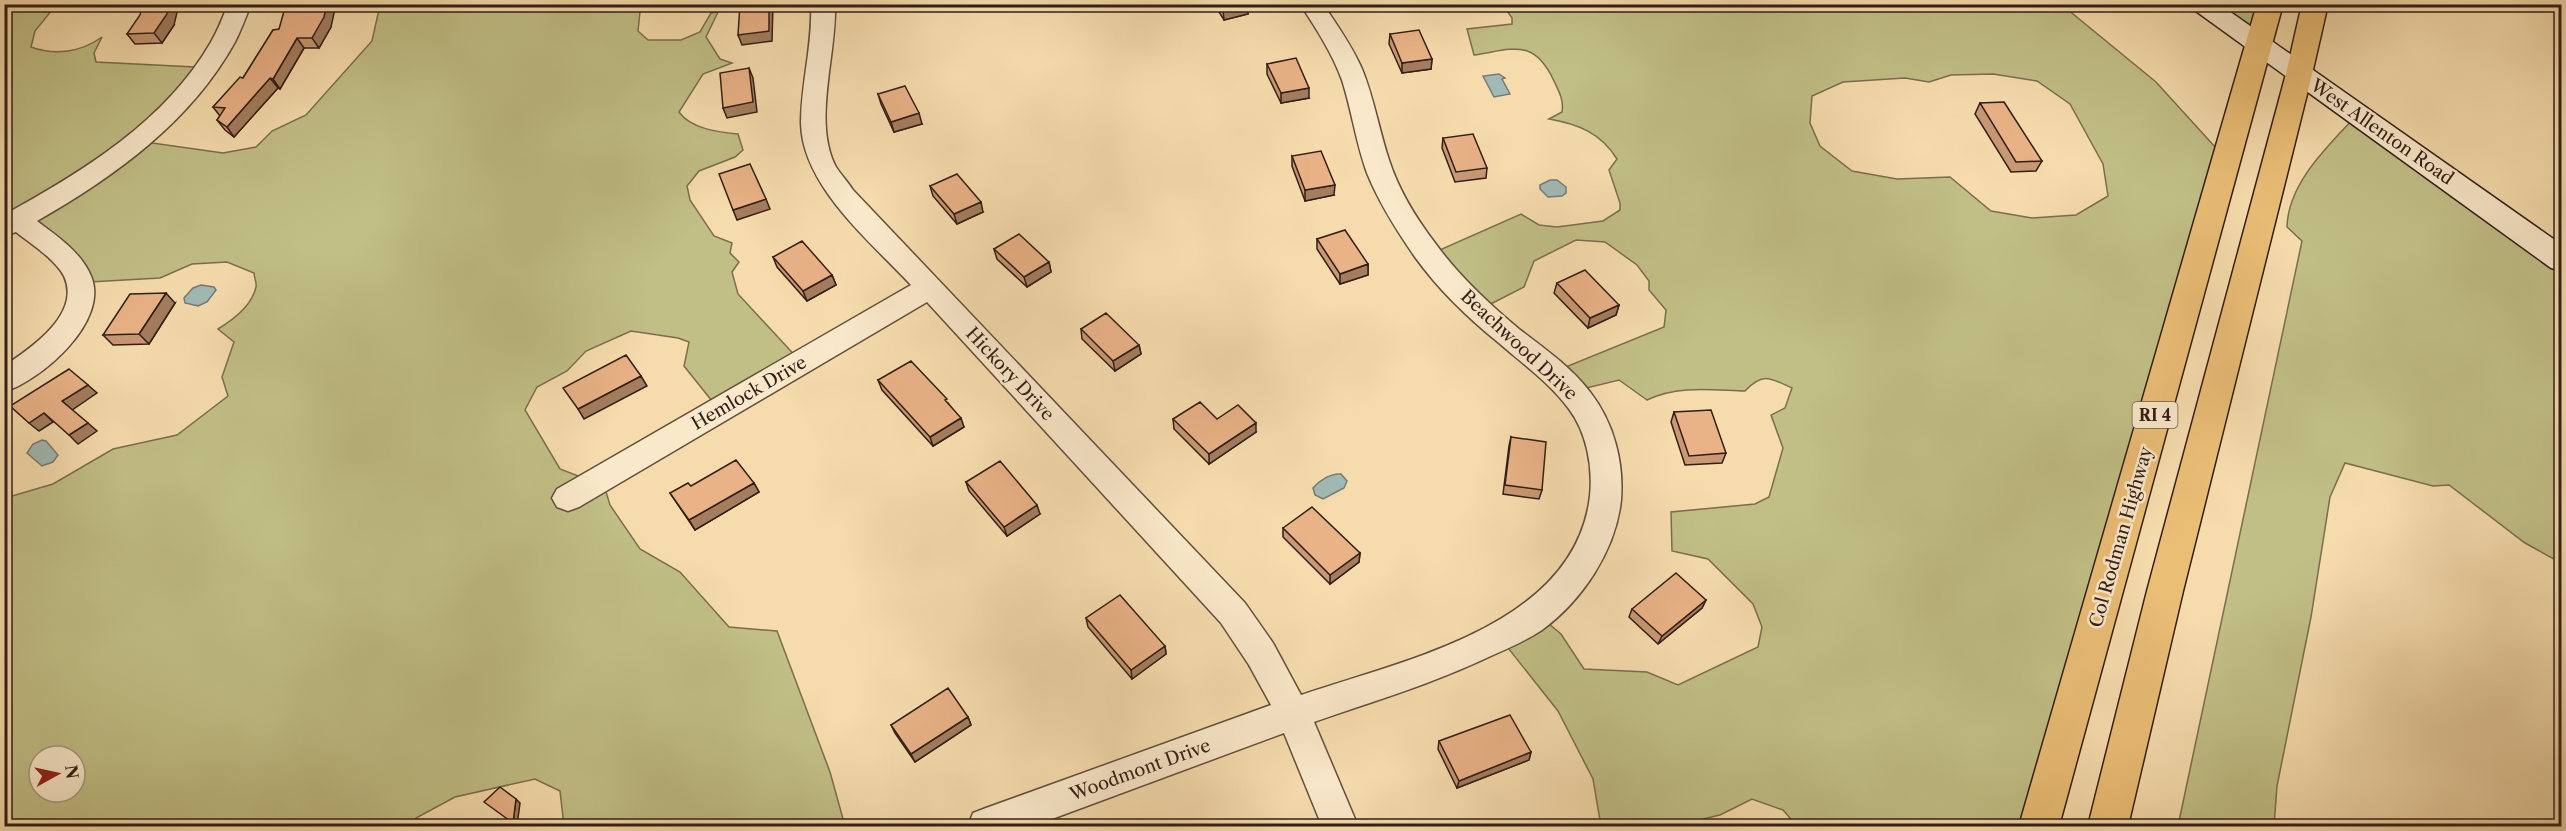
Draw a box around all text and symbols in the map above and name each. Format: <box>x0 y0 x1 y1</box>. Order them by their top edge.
street label: West Allenton Road <box>2305 74 2458 190</box>
street label: Beachwood Drive <box>1456 285 1582 405</box>
street label: Hickory Drive <box>961 323 1059 425</box>
street label: Hemlock Drive <box>688 351 810 435</box>
road number: RI 4 <box>2132 402 2178 428</box>
street label: Col Rodman Highway <box>2085 443 2158 630</box>
street label: Woodmont Drive <box>1066 734 1213 806</box>
north arrow <box>27 744 87 804</box>
text: N <box>61 764 83 780</box>

